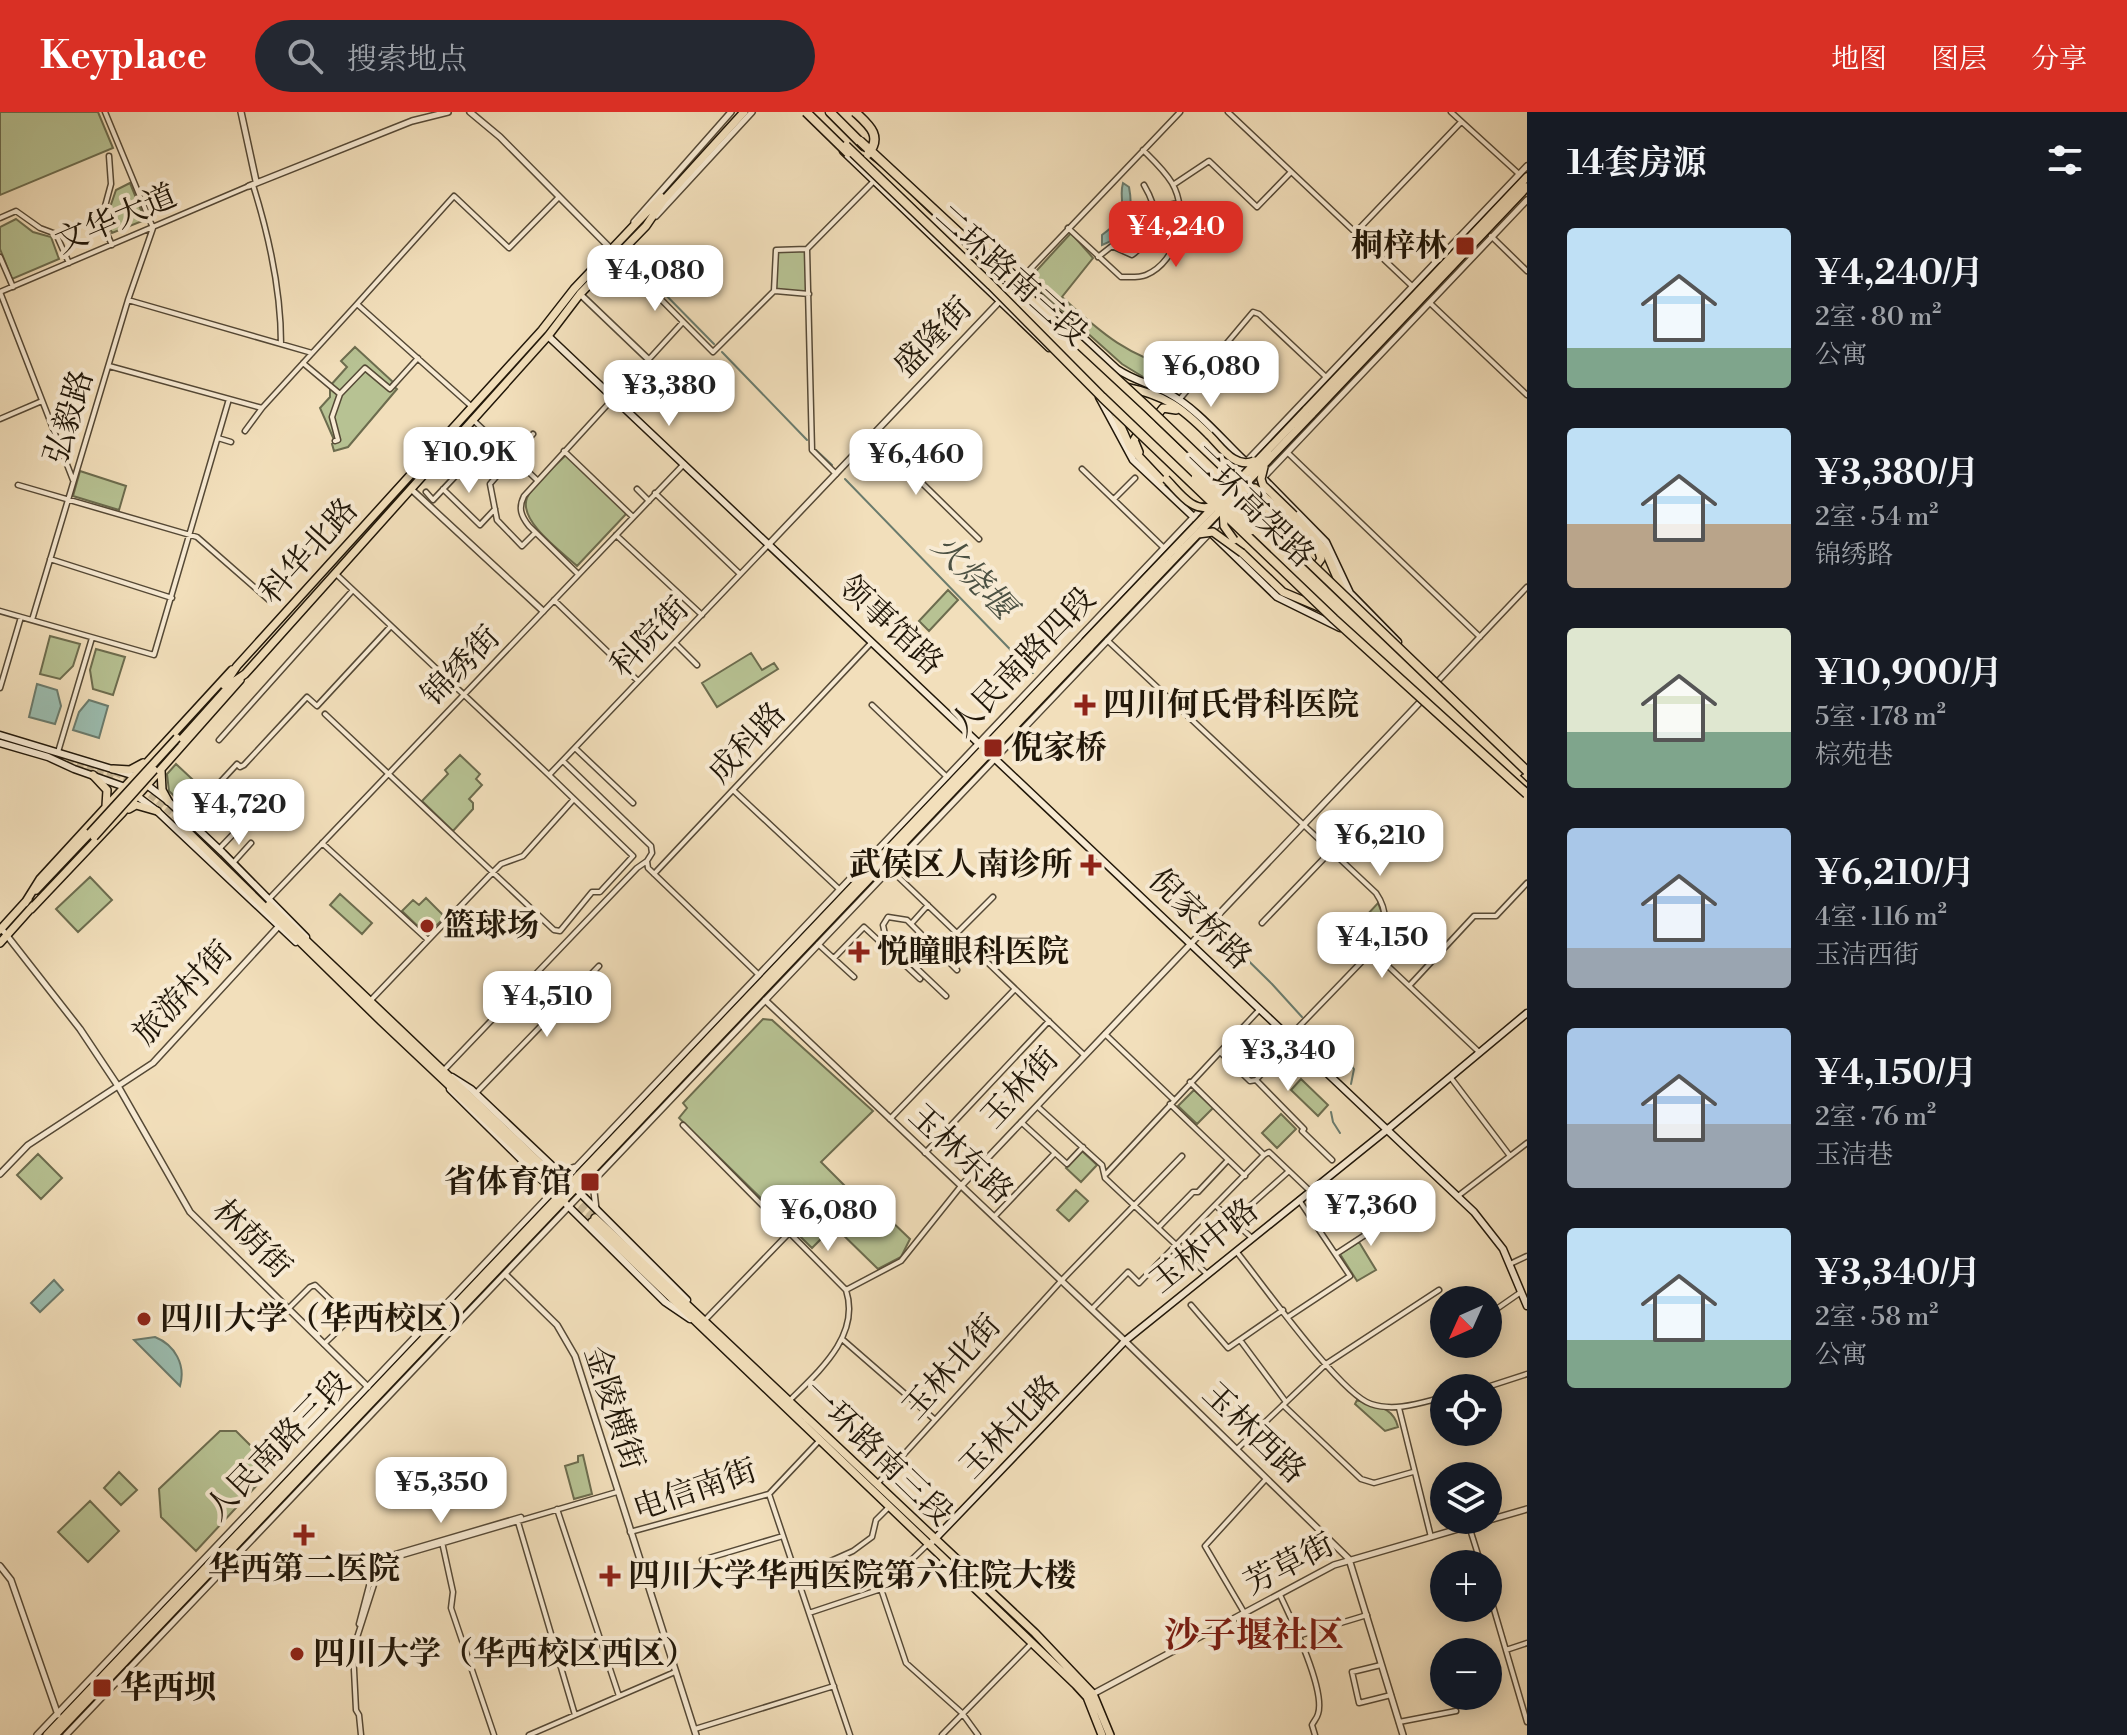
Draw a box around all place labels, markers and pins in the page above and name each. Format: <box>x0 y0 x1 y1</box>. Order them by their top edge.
pin: ¥4,240 <box>1111 201 1241 269</box>
place label: 桐梓林 <box>1351 226 1447 266</box>
marker: 桐梓林 <box>1454 235 1476 257</box>
pin: ¥4,080 <box>590 245 720 313</box>
pin: ¥6,080 <box>1146 341 1276 409</box>
pin: ¥3,380 <box>604 360 734 428</box>
pin: ¥10.9K <box>404 427 534 495</box>
pin: ¥6,460 <box>851 429 981 497</box>
place label: 四川何氏骨科医院 <box>1103 685 1359 725</box>
marker: 四川何氏骨科医院 <box>1074 694 1096 716</box>
place label: 倪家桥 <box>1011 728 1107 768</box>
marker: 倪家桥 <box>982 737 1004 759</box>
pin: ¥4,720 <box>174 779 304 847</box>
pin: ¥6,210 <box>1315 810 1445 878</box>
place label: 武侯区人南诊所 <box>849 845 1073 885</box>
marker: 武侯区人南诊所 <box>1080 854 1102 876</box>
place label: 篮球场 <box>443 906 539 946</box>
pin: ¥4,150 <box>1317 912 1447 980</box>
marker: 篮球场 <box>418 917 436 935</box>
place label: 悦瞳眼科医院 <box>877 932 1069 972</box>
marker: 悦瞳眼科医院 <box>848 941 870 963</box>
pin: ¥4,510 <box>482 971 612 1039</box>
pin: ¥3,340 <box>1223 1025 1353 1093</box>
place label: 省体育馆 <box>444 1162 572 1202</box>
marker: 省体育馆 <box>579 1171 601 1193</box>
pin: ¥7,360 <box>1306 1180 1436 1248</box>
pin: ¥6,080 <box>763 1185 893 1253</box>
place label: 四川大学（华西校区） <box>160 1299 480 1339</box>
marker: 四川大学（华西校区） <box>135 1310 153 1328</box>
pin: ¥5,350 <box>376 1457 506 1525</box>
marker: 华西第二医院 <box>293 1524 315 1546</box>
place label: 华西第二医院 <box>208 1549 400 1589</box>
place label: 四川大学华西医院第六住院大楼 <box>628 1556 1076 1596</box>
marker: 四川大学华西医院第六住院大楼 <box>599 1565 621 1587</box>
place label: 四川大学（华西校区西区） <box>313 1634 697 1674</box>
marker: 四川大学（华西校区西区） <box>288 1645 306 1663</box>
place label: 华西坝 <box>120 1668 216 1708</box>
marker: 华西坝 <box>91 1677 113 1699</box>

